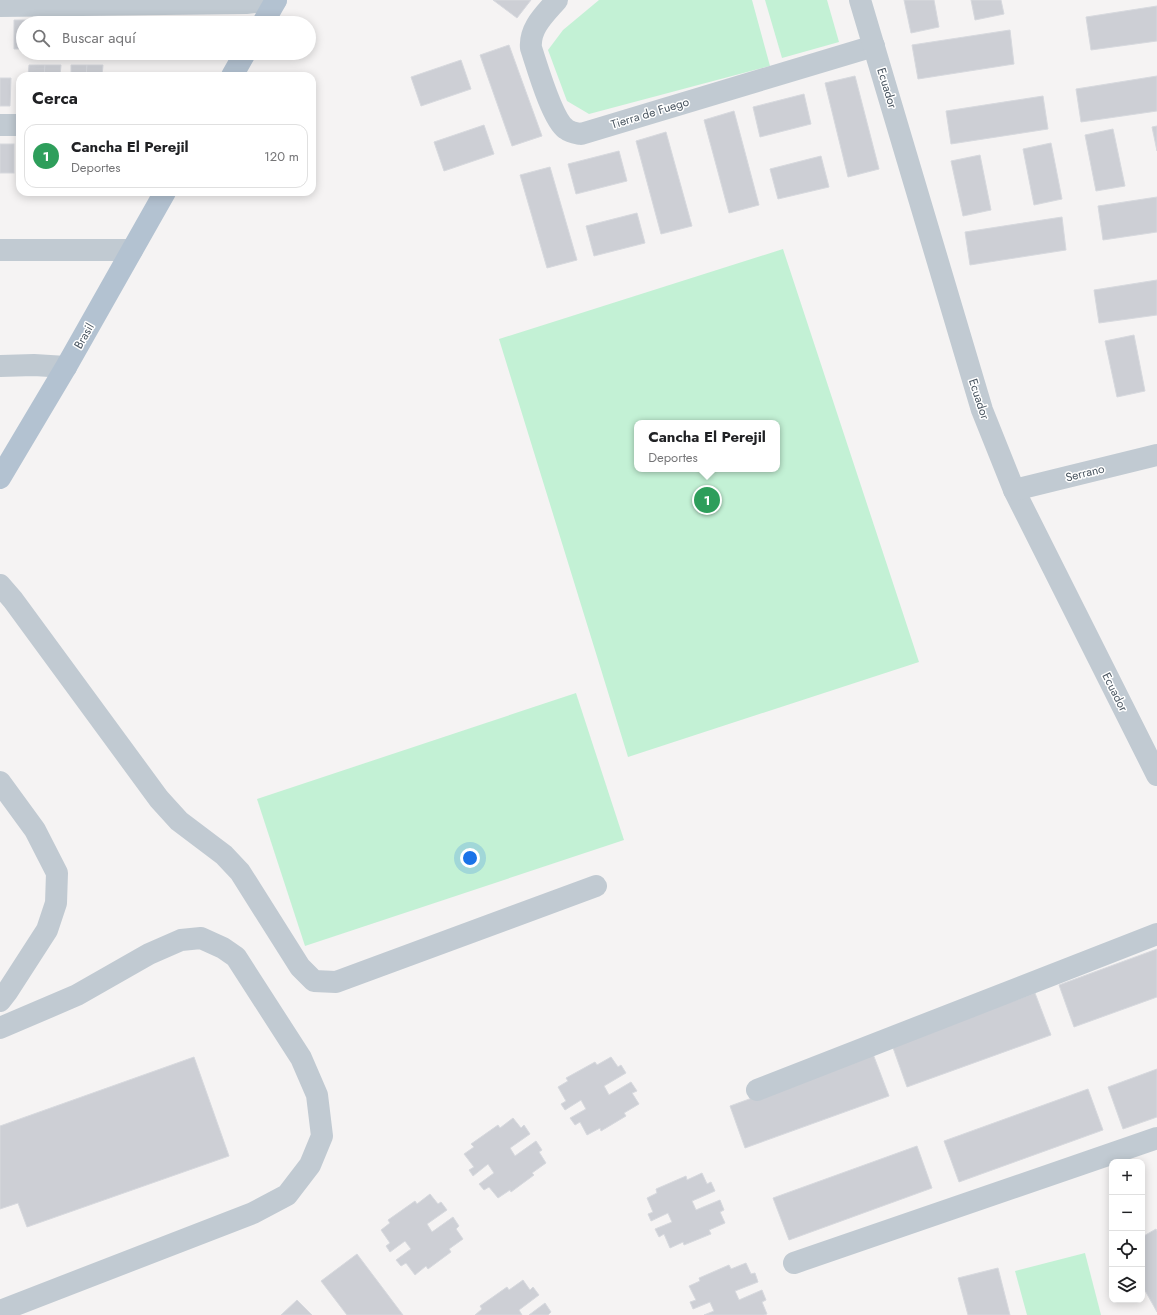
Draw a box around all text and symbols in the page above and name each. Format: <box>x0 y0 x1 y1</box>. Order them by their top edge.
search box <box>16 16 316 60</box>
icon: search <box>30 27 52 49</box>
text: Buscar aquí <box>62 27 136 49</box>
street label: Ecuador <box>872 65 902 112</box>
text: Cerca <box>32 86 78 110</box>
street label: Tierra de Fuego <box>609 92 692 133</box>
text: Cancha El Perejil <box>71 136 189 158</box>
text: 1 <box>43 147 49 166</box>
text: 120 m <box>264 147 299 166</box>
text: Deportes <box>71 158 121 177</box>
street label: Brasil <box>69 320 99 352</box>
street label: Ecuador <box>964 376 994 423</box>
popup <box>634 420 780 472</box>
text: Cancha El Perejil <box>648 426 766 448</box>
text: Deportes <box>648 448 698 467</box>
street label: Serrano <box>1064 459 1107 487</box>
pin: 1 <box>694 485 720 515</box>
street label: Ecuador <box>1097 669 1133 716</box>
your location <box>460 848 480 868</box>
map controls <box>1109 1159 1145 1303</box>
button: + <box>1109 1159 1145 1195</box>
button: − <box>1109 1195 1145 1231</box>
button: locate <box>1109 1231 1145 1267</box>
button: layers <box>1109 1267 1145 1303</box>

